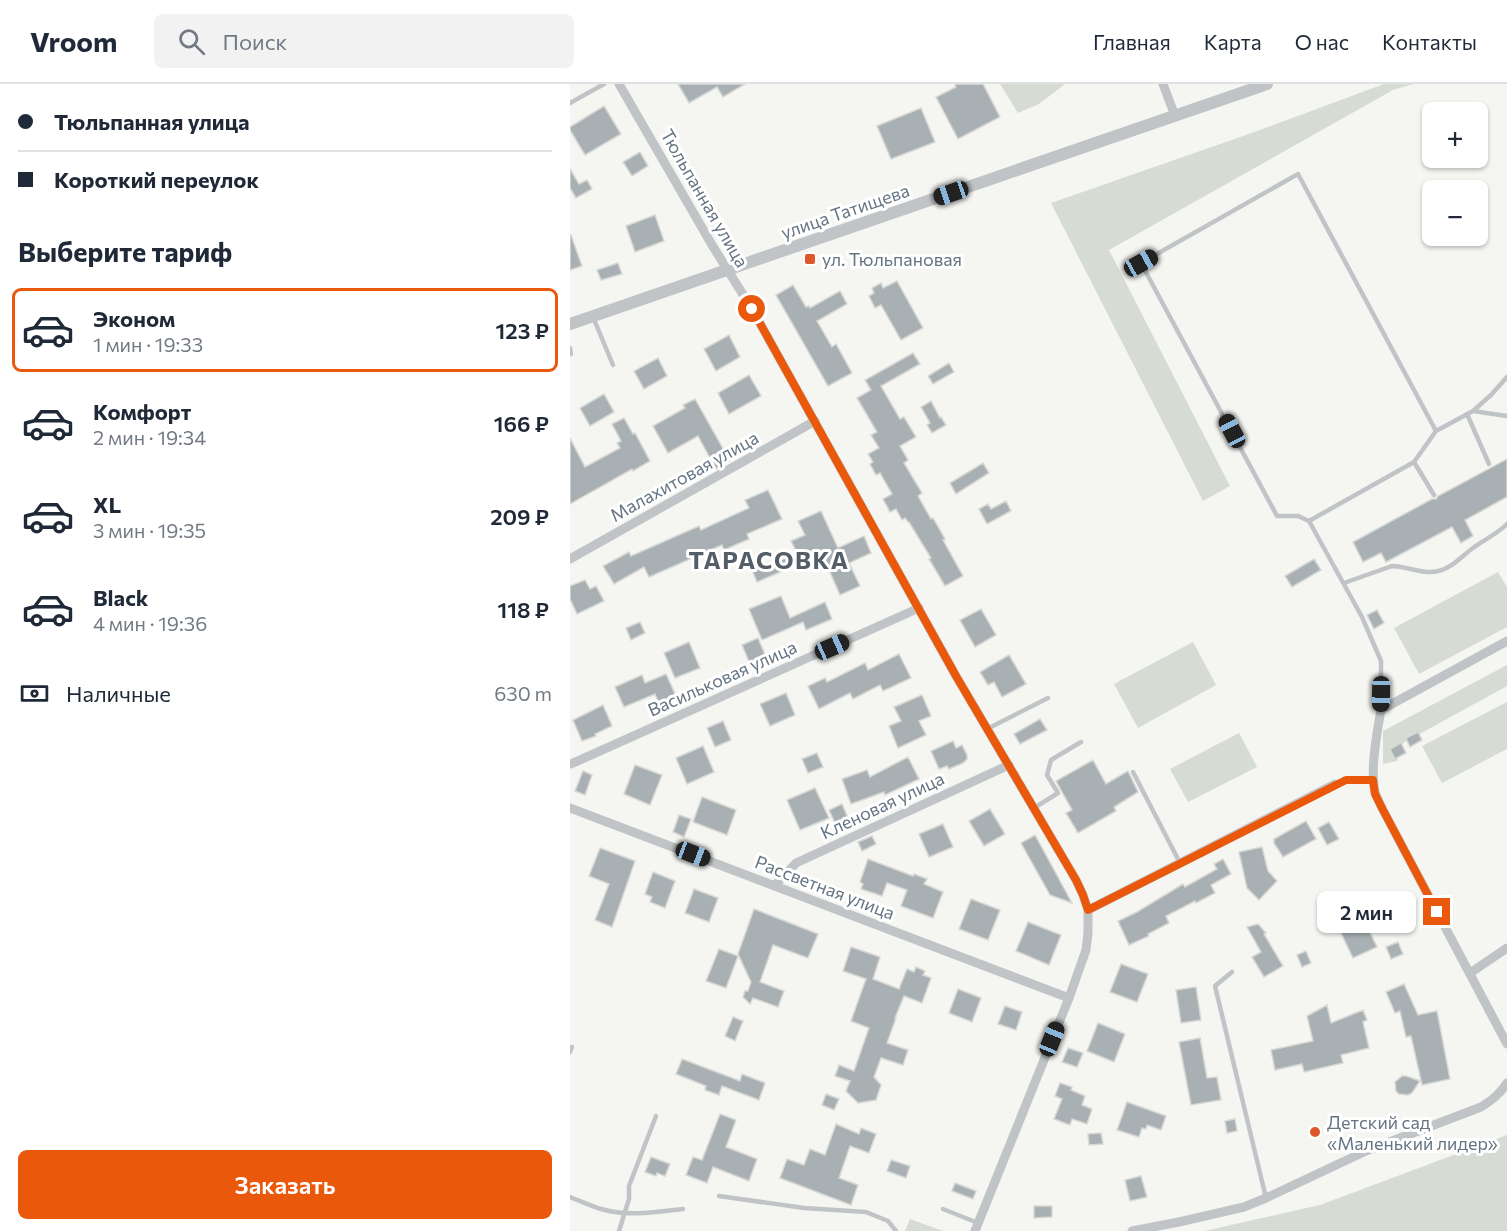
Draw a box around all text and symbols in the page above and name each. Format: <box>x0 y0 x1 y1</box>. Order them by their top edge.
search box <box>154 14 574 68</box>
text: Vroom <box>30 24 118 58</box>
icon: search <box>175 25 208 58</box>
text: Поиск <box>223 28 287 55</box>
text: Главная <box>1093 29 1171 54</box>
text: Карта <box>1204 29 1262 54</box>
text: О нас <box>1295 29 1349 54</box>
text: Контакты <box>1382 29 1477 54</box>
map controls <box>1422 102 1488 246</box>
button: + <box>1422 102 1488 168</box>
text: Тюльпанная улица <box>54 108 250 135</box>
street label: Тюльпанная улица <box>657 125 753 271</box>
text: Короткий переулок <box>54 166 259 193</box>
street label: улица Татищева <box>778 179 912 243</box>
car <box>931 179 971 207</box>
button: − <box>1422 180 1488 246</box>
text: Выберите тариф <box>18 235 232 268</box>
car <box>1121 246 1161 280</box>
place label: ул. Тюльпановая <box>822 248 962 270</box>
marker: ул. Тюльпановая <box>803 252 817 266</box>
route start <box>738 295 765 322</box>
icon: car <box>21 303 75 357</box>
text: Эконом <box>93 305 175 332</box>
text: 123 ₽ <box>496 317 549 344</box>
text: 1 мин · 19:33 <box>93 332 203 356</box>
icon: car <box>21 396 75 450</box>
text: Комфорт <box>93 398 191 425</box>
text: 166 ₽ <box>494 410 549 437</box>
car <box>1216 411 1248 451</box>
text: 2 мин · 19:34 <box>93 425 206 449</box>
street label: Малахитовая улица <box>606 426 762 526</box>
icon: car <box>21 489 75 543</box>
text: XL <box>93 491 121 518</box>
text: 209 ₽ <box>490 503 549 530</box>
text: 3 мин · 19:35 <box>93 518 206 542</box>
district label: ТАРАСОВКА <box>689 545 849 574</box>
icon: car <box>21 582 75 636</box>
text: Black <box>93 584 148 611</box>
text: 118 ₽ <box>497 596 549 623</box>
text: 4 мин · 19:36 <box>93 611 207 635</box>
car <box>812 631 852 663</box>
street label: Васильковая улица <box>644 635 800 721</box>
car <box>1372 676 1390 712</box>
icon: cash <box>18 677 51 710</box>
text: Наличные <box>66 680 171 707</box>
text: 630 m <box>494 681 552 705</box>
street label: Кленовая улица <box>817 767 947 843</box>
car <box>673 839 713 869</box>
street label: Рассветная улица <box>752 850 898 924</box>
callout: 2 мин <box>1317 891 1416 933</box>
route end <box>1423 898 1450 925</box>
text: 2 мин <box>1340 900 1393 924</box>
car <box>1037 1019 1067 1059</box>
place label: Детский сад «Маленький лидер» <box>1327 1111 1498 1154</box>
marker: Детский сад «Маленький лидер» <box>1308 1125 1322 1139</box>
button: Заказать <box>18 1150 552 1219</box>

